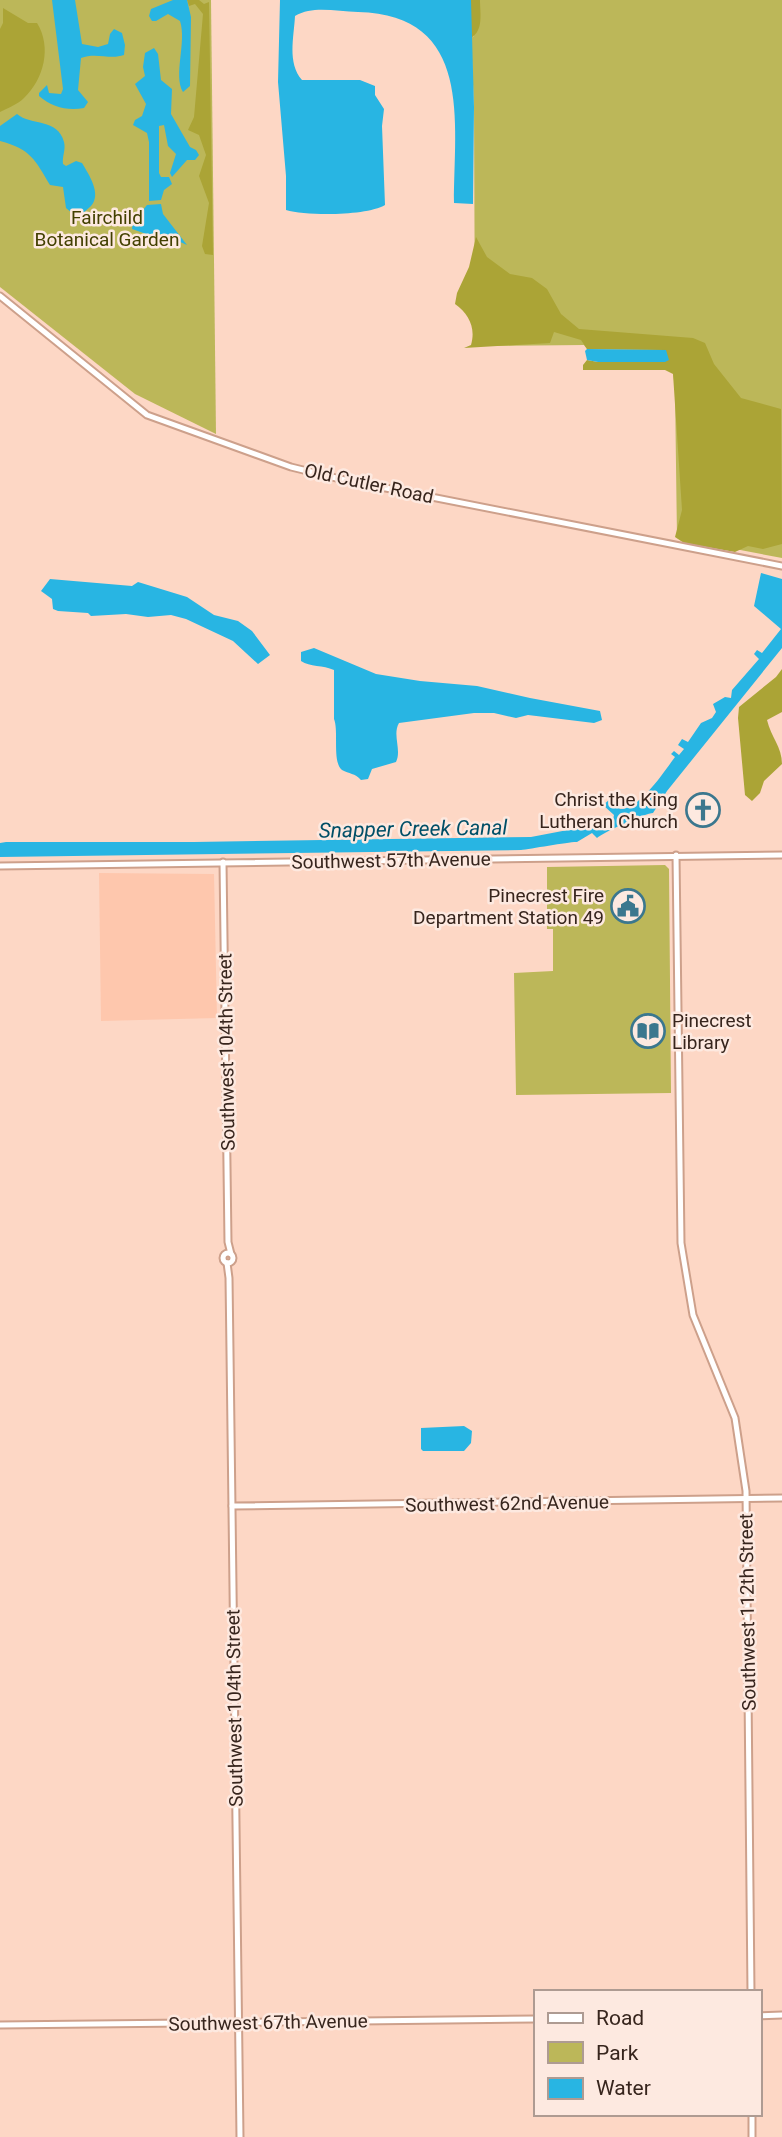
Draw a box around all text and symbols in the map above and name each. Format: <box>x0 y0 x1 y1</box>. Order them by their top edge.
park label: Fairchild Botanical Garden <box>35 206 179 251</box>
street label: Old Cutler Road <box>302 459 436 508</box>
place label: Christ the King Lutheran Church <box>539 788 678 833</box>
church icon: Christ the King Lutheran Church <box>684 791 722 829</box>
water label: Snapper Creek Canal <box>318 815 509 843</box>
street label: Southwest 57th Avenue <box>291 847 491 874</box>
place label: Pinecrest Fire Department Station 49 <box>413 884 604 929</box>
public building icon: Pinecrest Fire Department Station 49 <box>609 887 647 925</box>
street label: Southwest 104th Street <box>213 953 240 1151</box>
place label: Pinecrest Library <box>672 1009 751 1054</box>
library icon: Pinecrest Library <box>629 1012 667 1050</box>
street label: Southwest 62nd Avenue <box>405 1490 609 1517</box>
street label: Southwest 112th Street <box>734 1513 761 1711</box>
street label: Southwest 104th Street <box>221 1609 248 1807</box>
legend <box>534 1990 761 2116</box>
text: Road <box>596 2006 644 2030</box>
street label: Southwest 67th Avenue <box>168 2009 368 2036</box>
text: Park <box>596 2041 639 2065</box>
text: Water <box>596 2076 651 2100</box>

